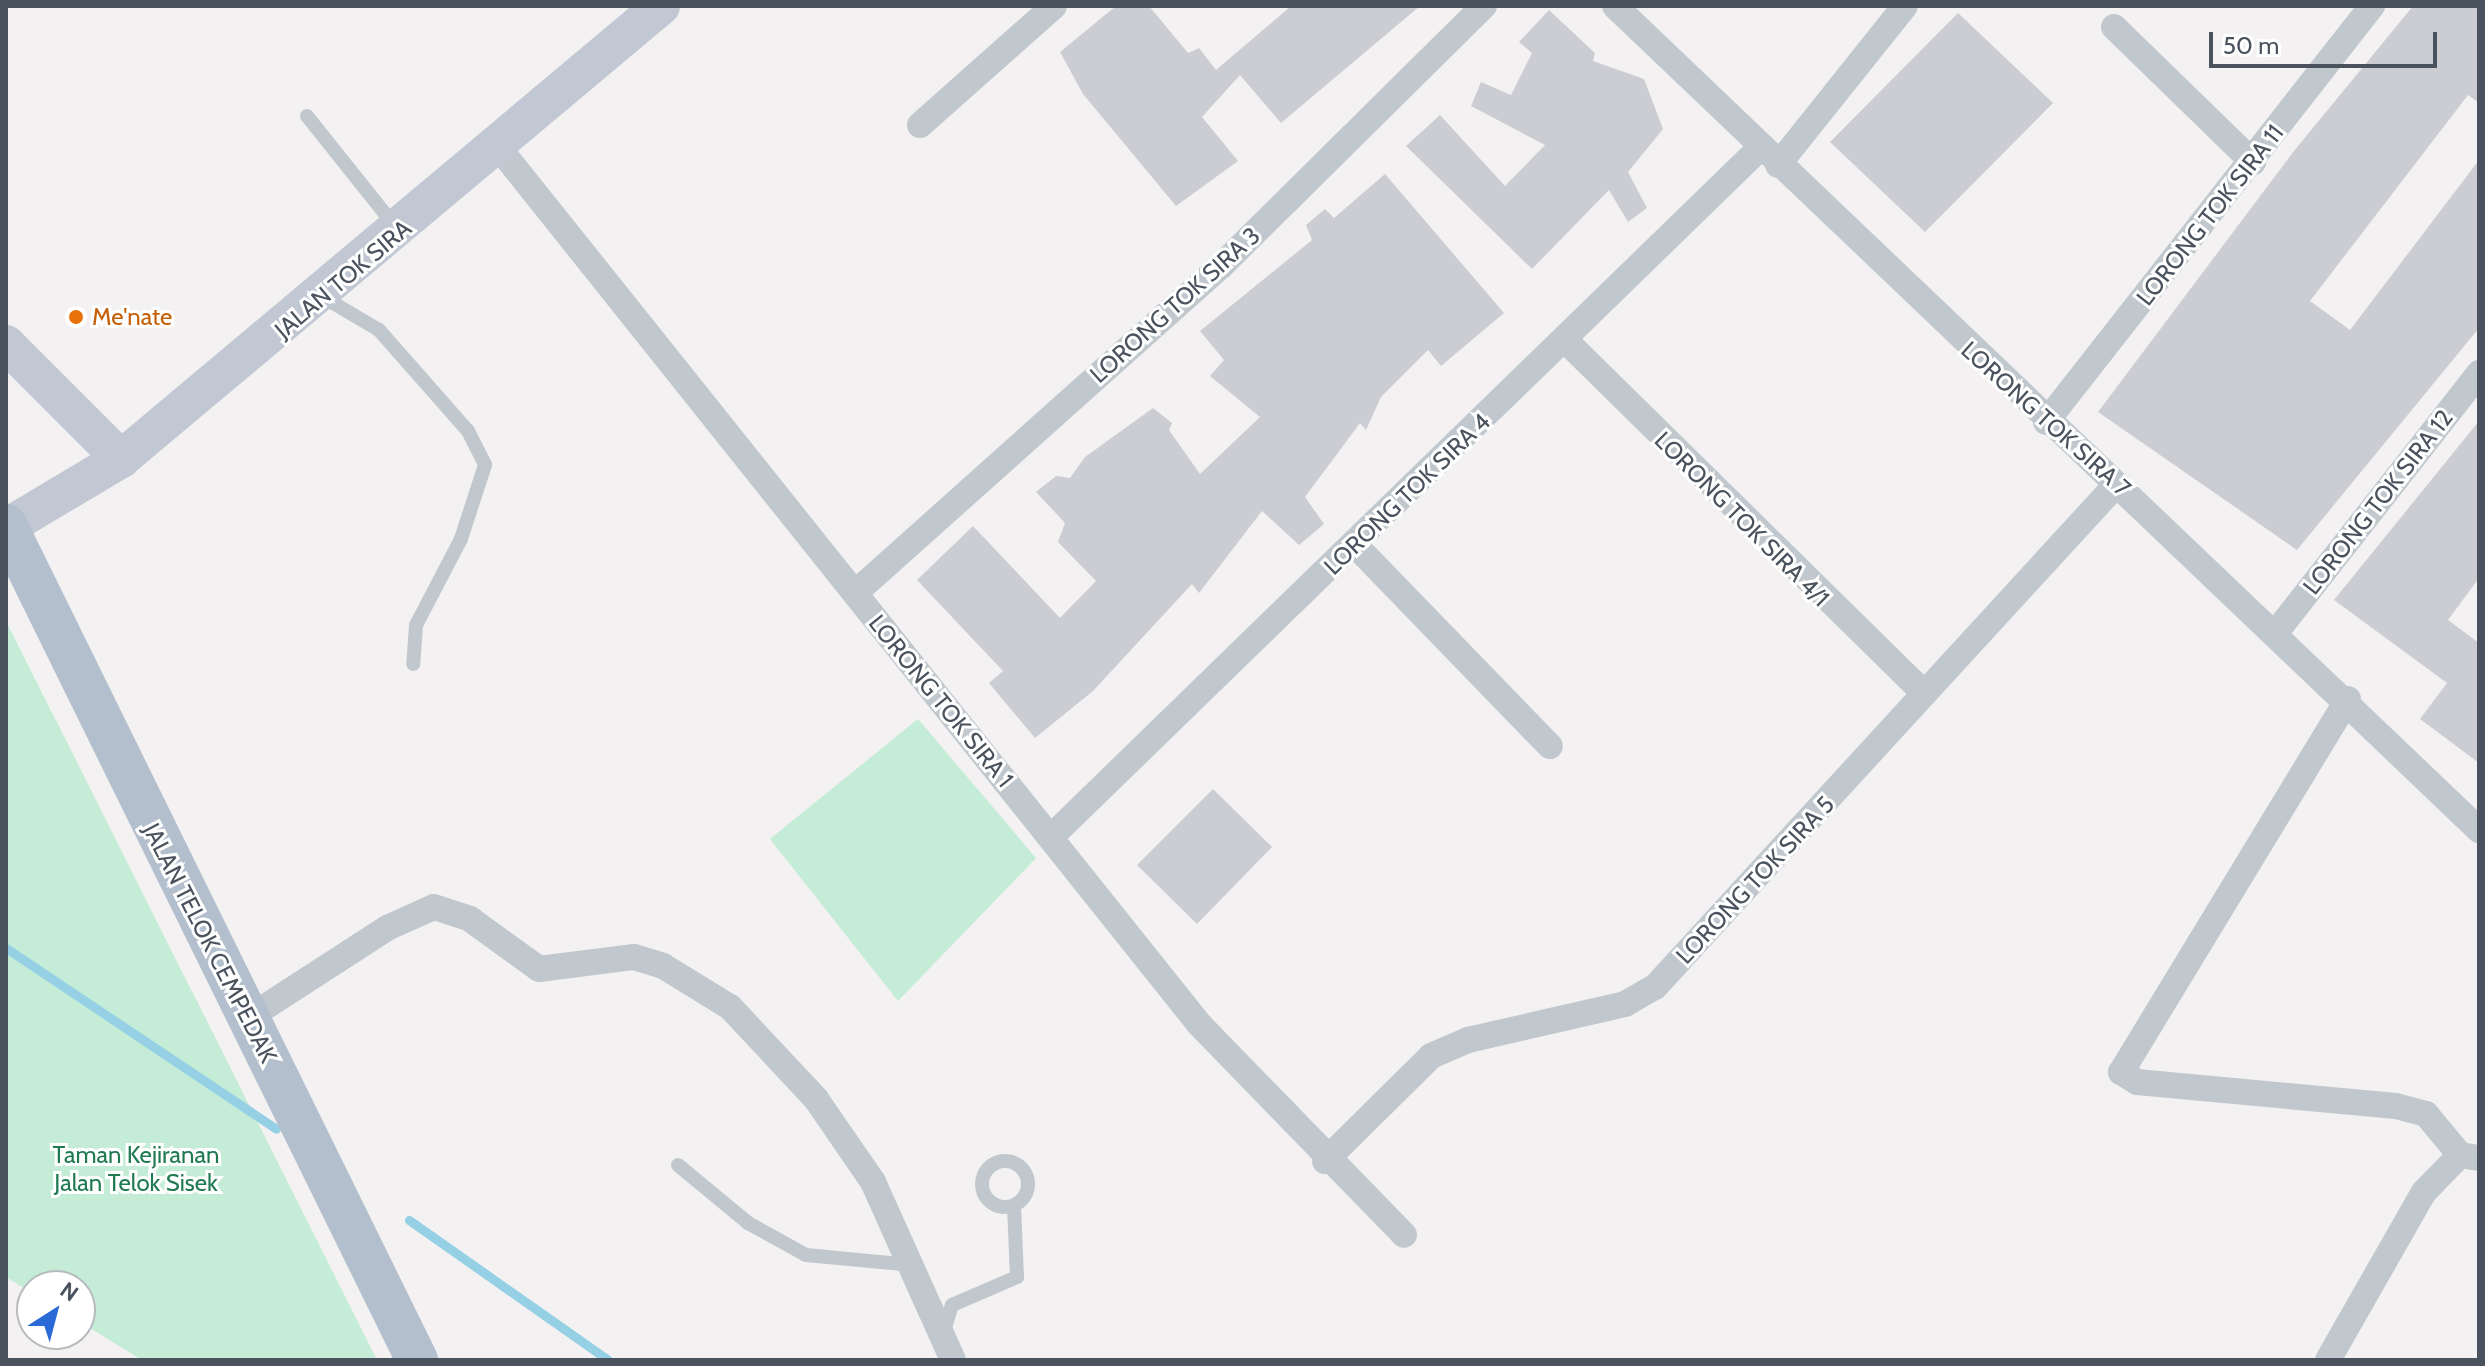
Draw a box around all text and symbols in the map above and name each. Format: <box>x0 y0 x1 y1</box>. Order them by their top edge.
scale bar <box>2213 16 2441 66</box>
text: 50 m <box>2223 31 2279 60</box>
street label: LORONG TOK SIRA 11 <box>2130 119 2290 311</box>
street label: JALAN TOK SIRA <box>269 214 417 344</box>
street label: LORONG TOK SIRA 3 <box>1084 221 1266 389</box>
place label: Me'nate <box>92 303 172 331</box>
marker: Me'nate <box>67 308 85 326</box>
street label: LORONG TOK SIRA 7 <box>1955 335 2137 503</box>
street label: LORONG TOK SIRA 12 <box>2297 404 2459 600</box>
street label: LORONG TOK SIRA 4 <box>1318 407 1496 581</box>
street label: LORONG TOK SIRA 4/1 <box>1649 426 1835 612</box>
street label: LORONG TOK SIRA 1 <box>863 609 1019 793</box>
street label: LORONG TOK SIRA 5 <box>1670 790 1840 970</box>
street label: JALAN TELOK CEMPEDAK <box>137 818 283 1068</box>
park label: Taman Kejiranan Jalan Telok Sisek <box>53 1141 219 1197</box>
north arrow <box>16 1270 96 1350</box>
text: N <box>55 1276 83 1307</box>

